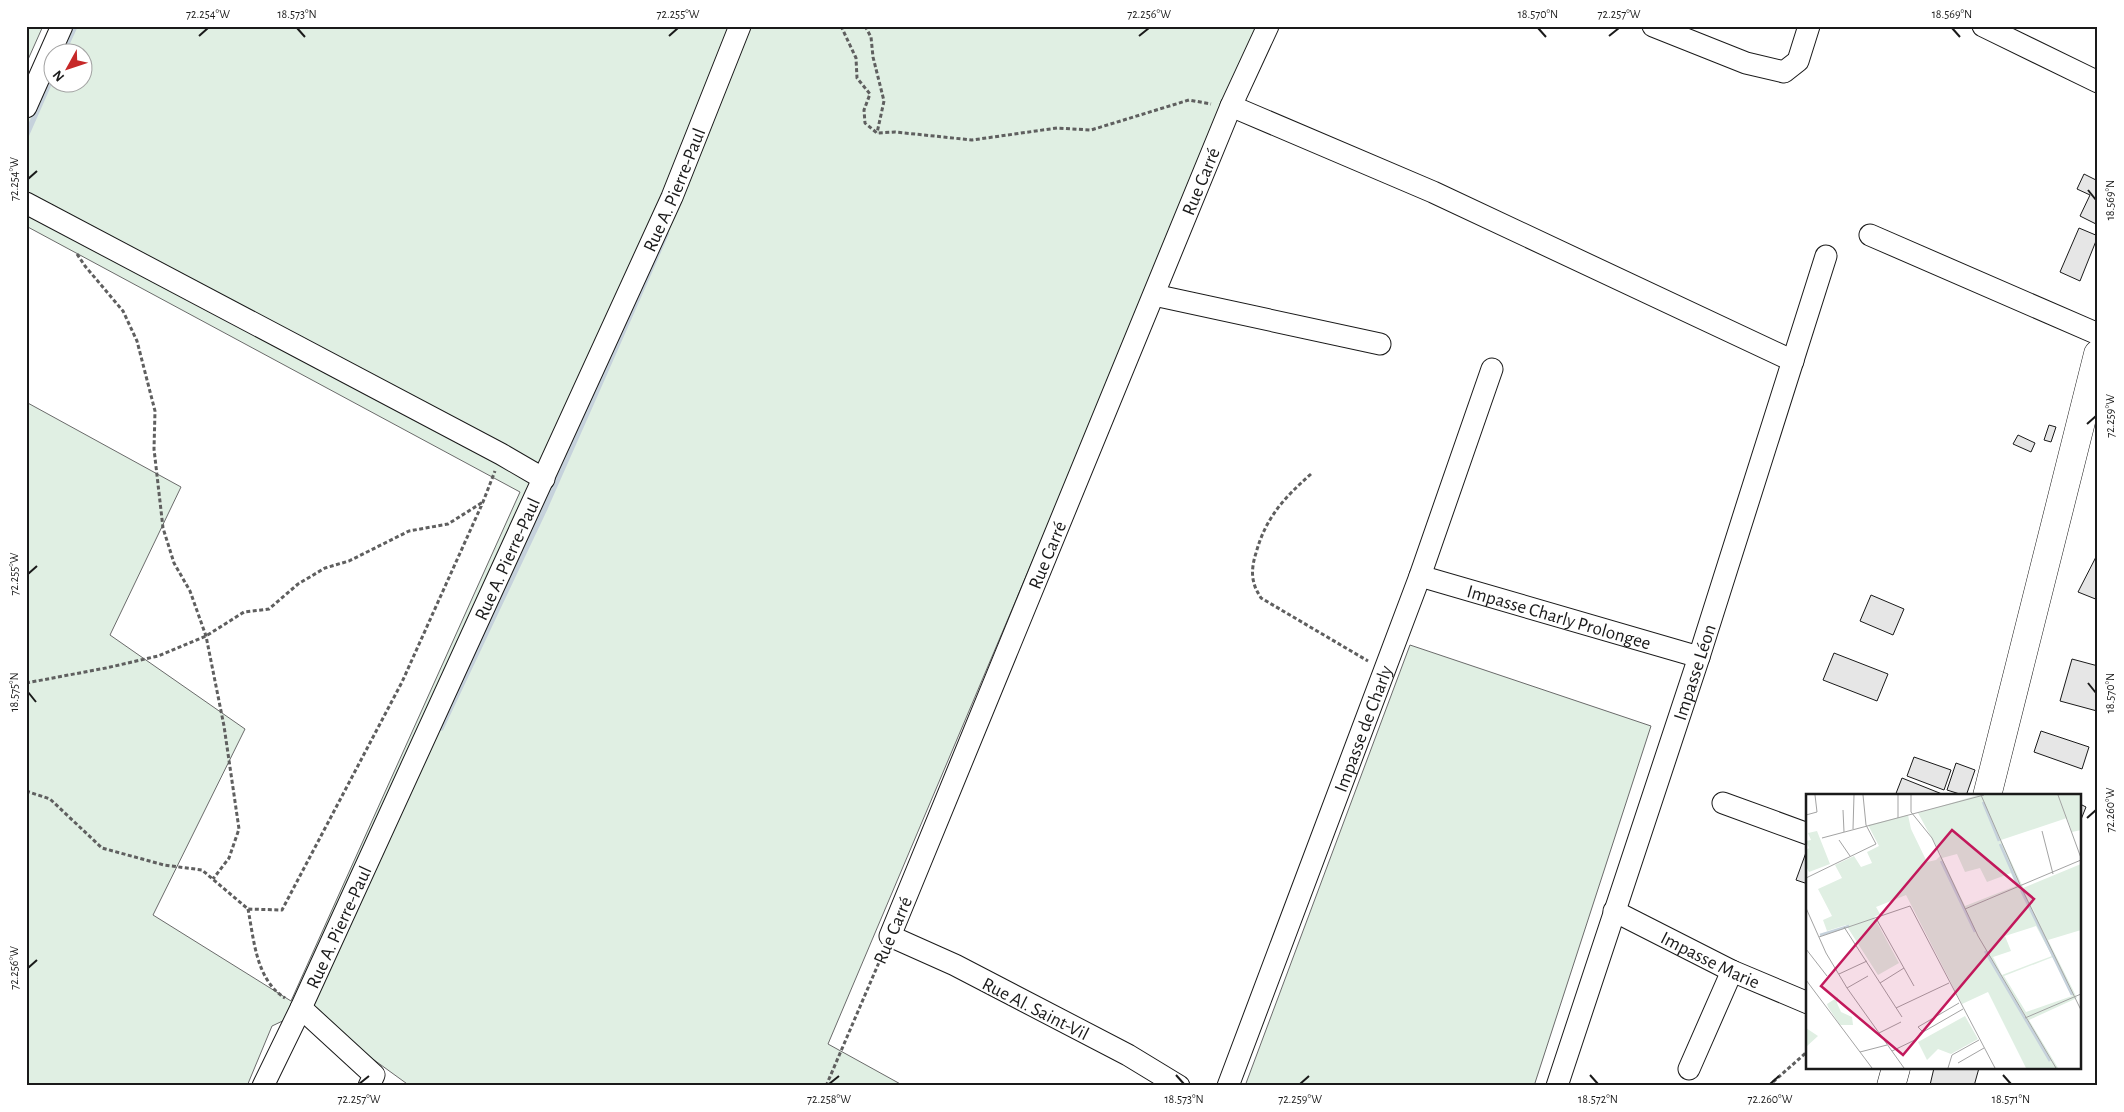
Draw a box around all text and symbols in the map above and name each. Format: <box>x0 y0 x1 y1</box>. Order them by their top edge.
text: 72.254°W <box>186 8 230 20</box>
text: 18.573°N <box>277 8 317 20</box>
text: 72.255°W <box>656 8 700 20</box>
text: 72.256°W <box>1127 8 1171 20</box>
text: 18.570°N <box>1518 8 1558 20</box>
text: 72.257°W <box>1597 8 1641 20</box>
text: 18.569°N <box>1932 8 1972 20</box>
north arrow <box>42 42 92 92</box>
text: N <box>50 67 67 84</box>
street label: Rue A. Pierre-Paul <box>640 126 709 255</box>
street label: Rue Carré <box>1179 145 1224 218</box>
text: 72.254°W <box>8 157 20 201</box>
text: 18.569°N <box>2104 180 2116 220</box>
text: 72.259°W <box>2104 394 2116 438</box>
street label: Rue A. Pierre-Paul <box>472 495 544 623</box>
street label: Rue Carré <box>1026 519 1070 592</box>
text: 72.255°W <box>8 552 20 596</box>
street label: Impasse Charly Prolongee <box>1465 582 1653 654</box>
street label: Impasse Léon <box>1671 622 1720 723</box>
street label: Impasse de Charly <box>1332 663 1396 795</box>
text: 18.575°N <box>8 672 20 712</box>
text: 18.570°N <box>2104 673 2116 713</box>
text: 72.260°W <box>2104 787 2116 833</box>
inset map <box>1806 794 2082 1070</box>
street label: Rue A. Pierre-Paul <box>303 863 376 992</box>
street label: Rue Carré <box>871 894 916 967</box>
street label: Impasse Marie <box>1657 928 1762 993</box>
text: 72.256°W <box>8 946 20 990</box>
street label: Rue Al. Saint-Vil <box>979 974 1092 1044</box>
text: 72.257°W <box>337 1093 381 1105</box>
text: 72.258°W <box>807 1093 851 1105</box>
text: 18.573°N <box>1164 1093 1204 1105</box>
text: 72.259°W <box>1278 1093 1322 1105</box>
text: 18.572°N <box>1578 1093 1618 1105</box>
text: 72.260°W <box>1747 1093 1793 1105</box>
text: 18.571°N <box>1992 1093 2030 1105</box>

